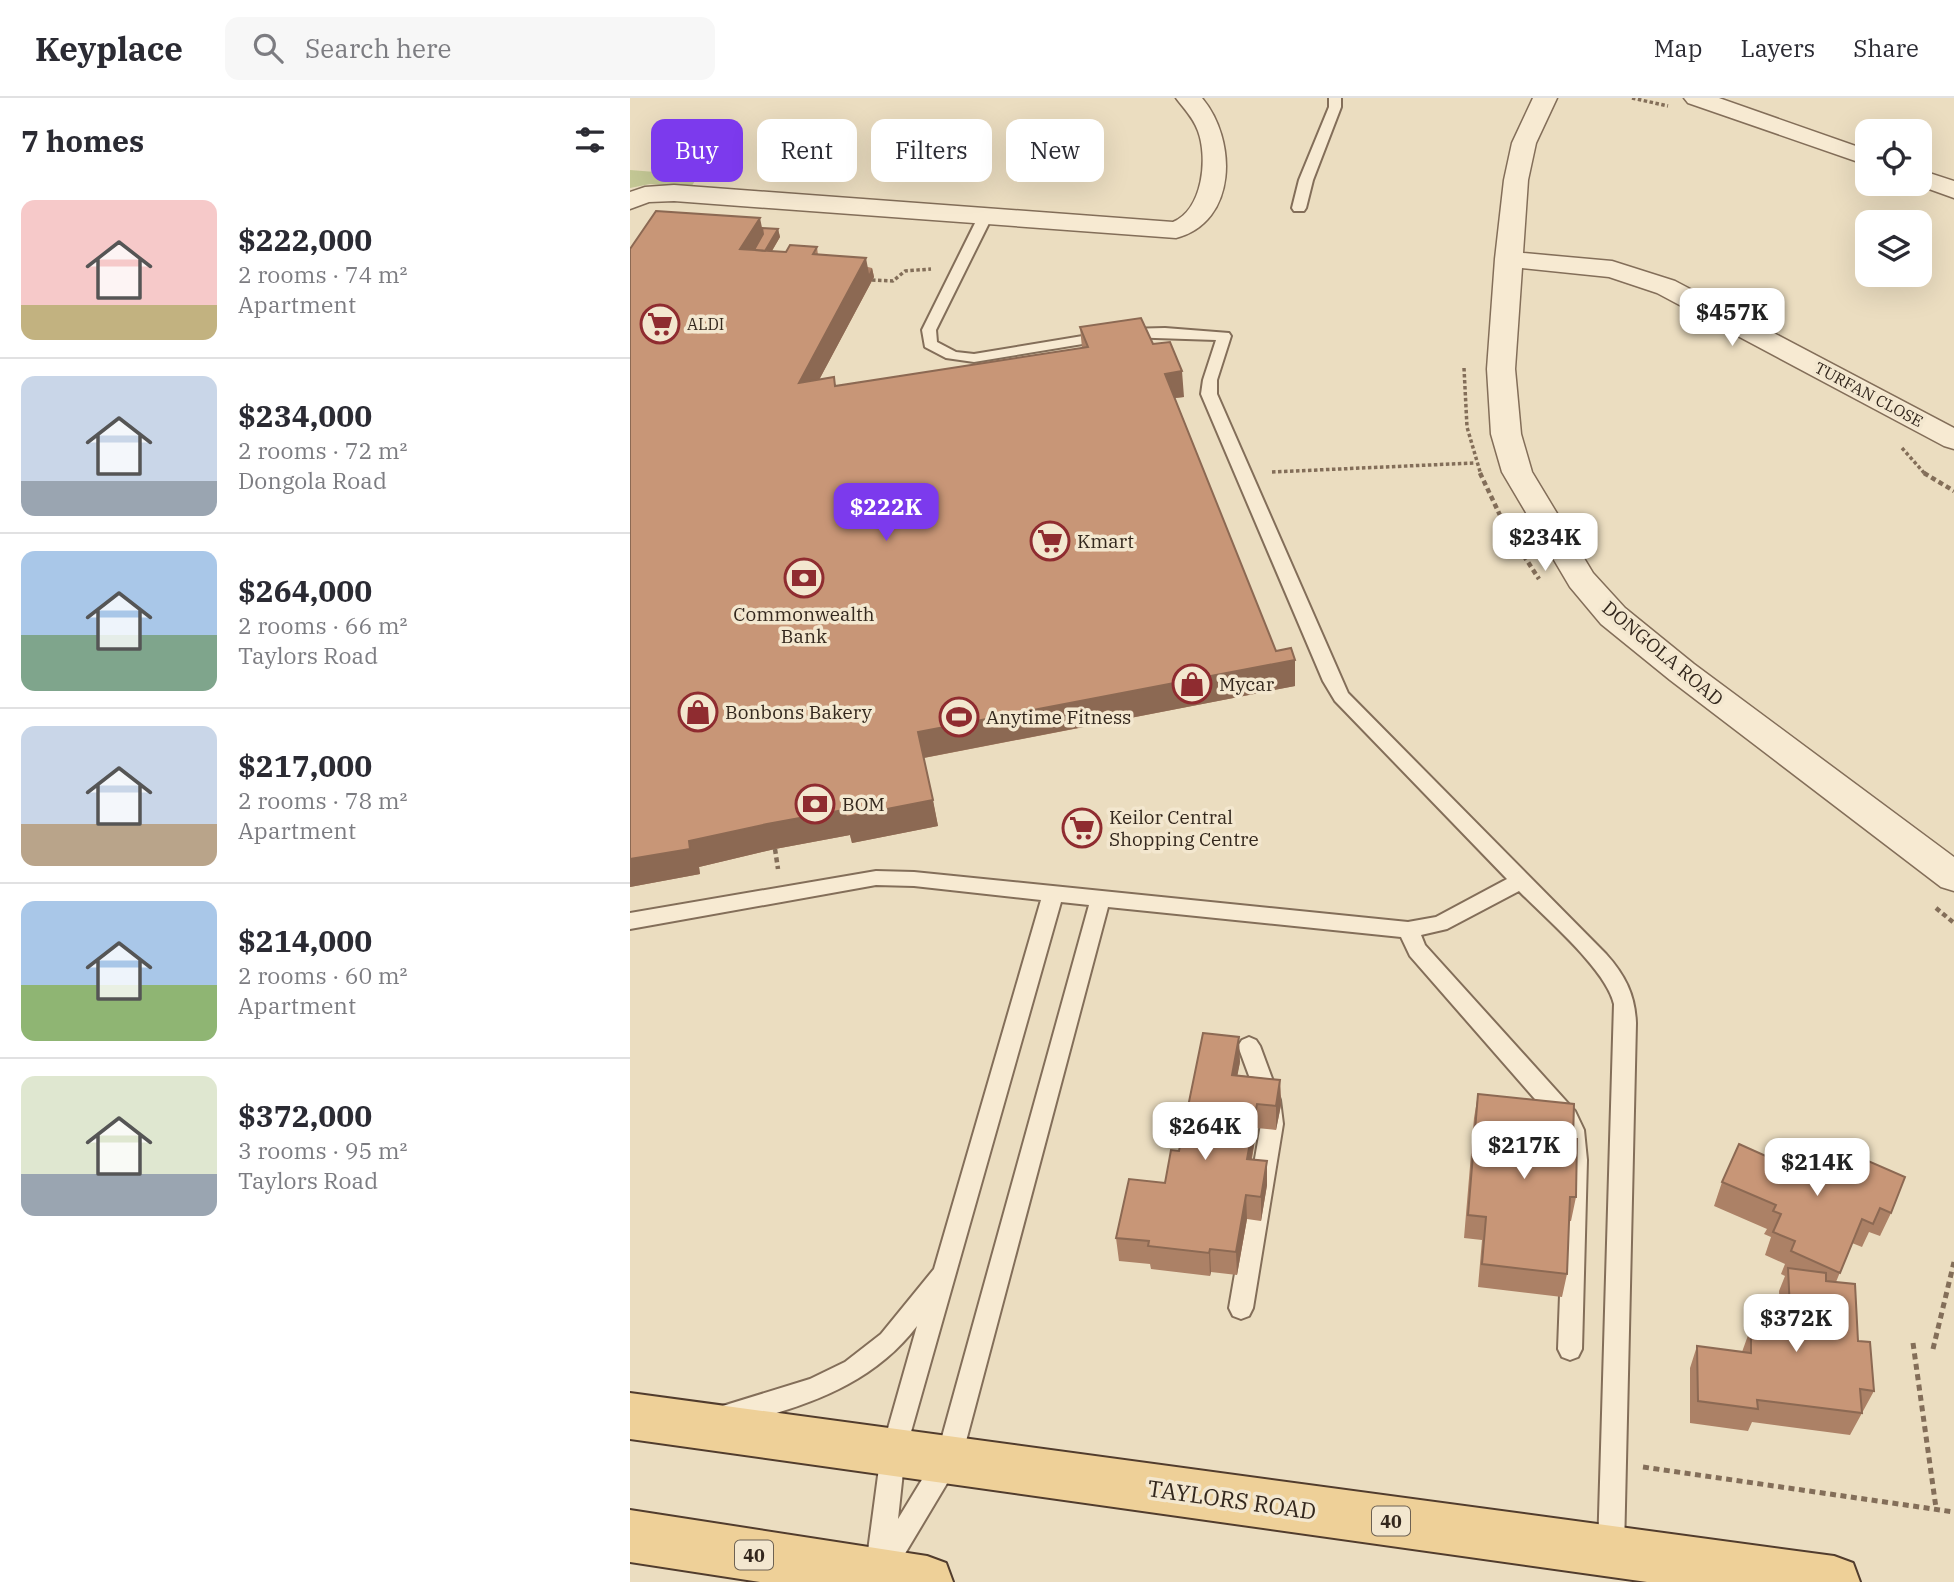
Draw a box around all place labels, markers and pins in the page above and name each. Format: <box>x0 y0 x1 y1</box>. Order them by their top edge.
pin: $457K <box>1683 288 1781 348</box>
supermarket icon: ALDI <box>639 303 681 345</box>
place label: ALDI <box>687 314 724 334</box>
pin: $222K <box>837 484 935 543</box>
pin: $234K <box>1496 514 1594 573</box>
supermarket icon: Kmart <box>1029 520 1071 562</box>
place label: Kmart <box>1077 529 1134 553</box>
bank icon: Commonwealth Bank <box>783 557 825 599</box>
place label: Commonwealth Bank <box>733 602 875 648</box>
shop icon: Mycar <box>1171 663 1213 705</box>
place label: Mycar <box>1219 672 1275 696</box>
shop icon: Bonbons Bakery <box>677 691 719 733</box>
sports icon: Anytime Fitness <box>938 696 980 738</box>
place label: Bonbons Bakery <box>725 700 873 724</box>
place label: Anytime Fitness <box>986 705 1131 729</box>
bank icon: BOM <box>794 783 836 825</box>
place label: BOM <box>842 792 885 816</box>
place label: Keilor Central Shopping Centre <box>1109 805 1259 851</box>
supermarket icon: Keilor Central Shopping Centre <box>1061 807 1103 849</box>
pin: $264K <box>1156 1102 1254 1162</box>
pin: $217K <box>1475 1122 1573 1181</box>
pin: $214K <box>1768 1138 1866 1198</box>
pin: $372K <box>1747 1294 1845 1354</box>

